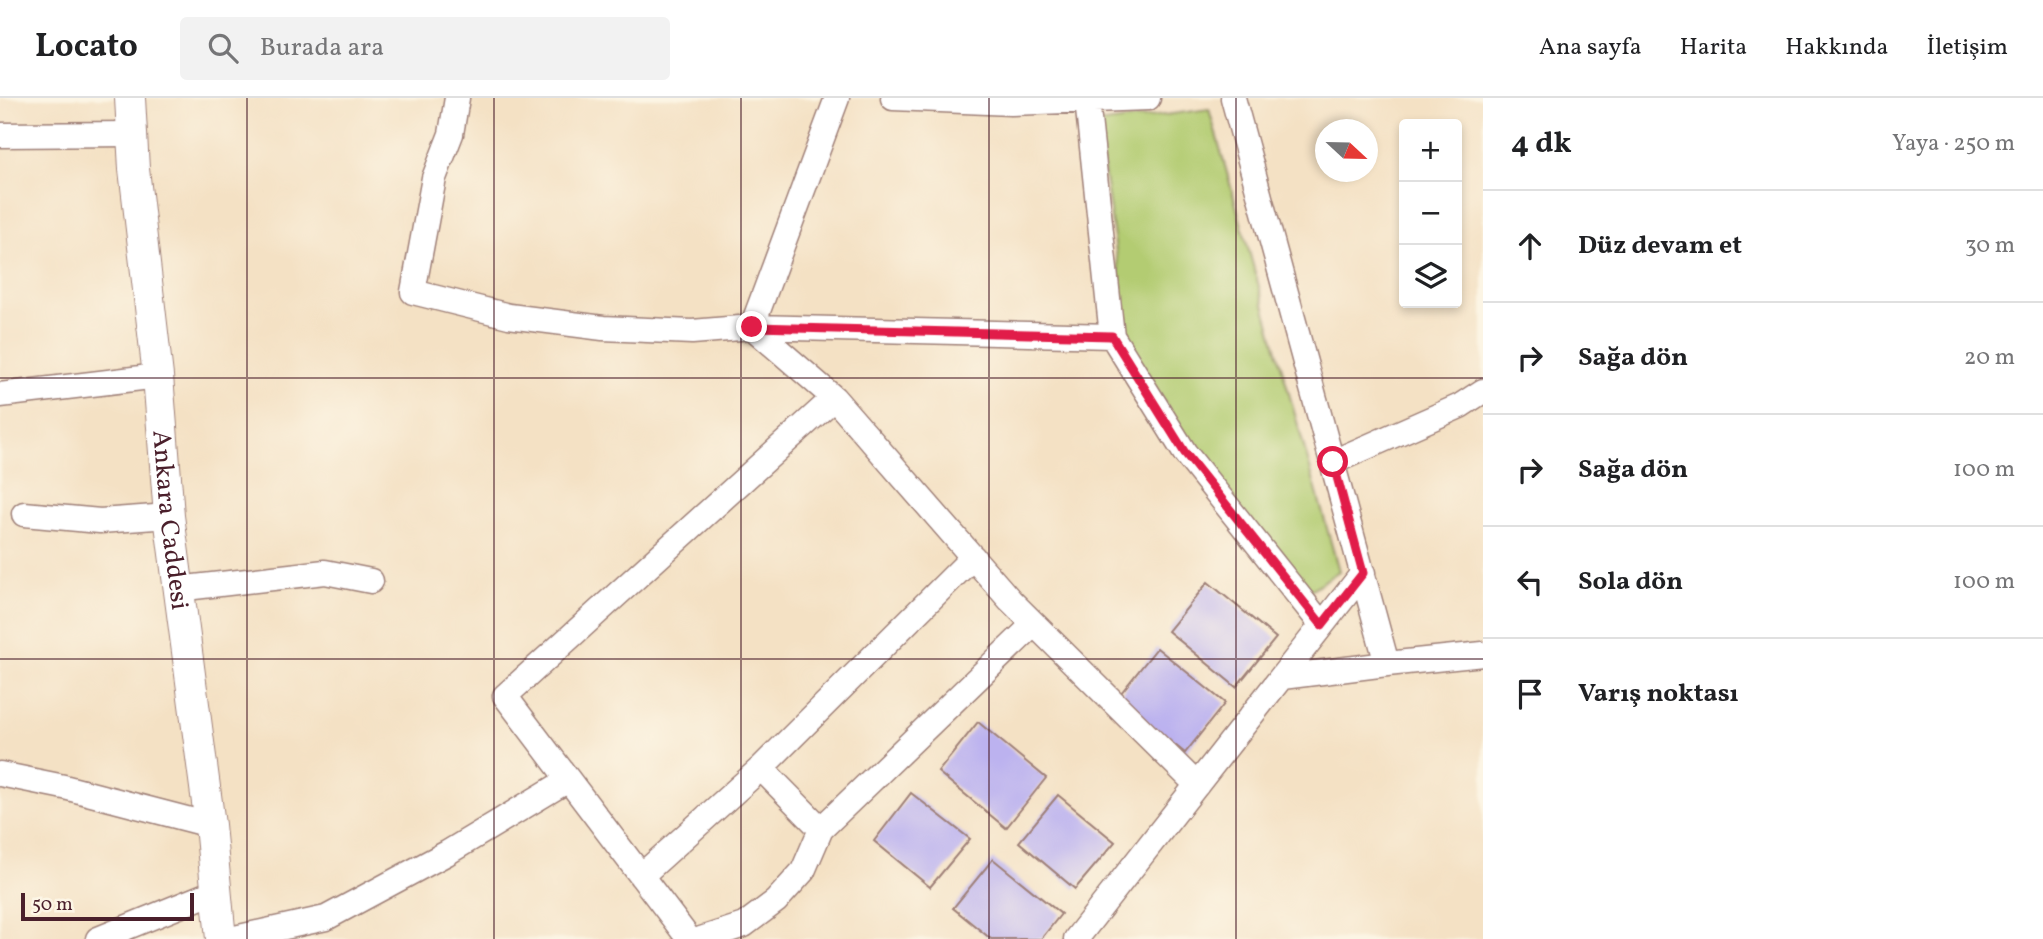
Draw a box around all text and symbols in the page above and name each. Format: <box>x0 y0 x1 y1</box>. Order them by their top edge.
search box <box>180 17 670 80</box>
text: Locato <box>35 25 138 71</box>
icon: search <box>204 29 242 67</box>
text: Burada ara <box>260 30 384 66</box>
text: Ana sayfa <box>1539 31 1642 65</box>
text: Harita <box>1680 31 1747 65</box>
text: Hakkında <box>1785 31 1889 65</box>
text: İletişim <box>1927 31 2008 65</box>
north arrow <box>1315 119 1378 182</box>
map controls <box>1399 119 1462 308</box>
button: + <box>1399 119 1462 182</box>
text: 4 dk <box>1511 123 1572 165</box>
text: Yaya · 250 m <box>1892 128 2015 160</box>
button: − <box>1399 182 1462 245</box>
icon: ahead <box>1511 227 1549 265</box>
text: Düz devam et <box>1578 228 1742 264</box>
text: 30 m <box>1965 230 2015 262</box>
button: layers <box>1399 245 1462 308</box>
route end <box>736 311 767 342</box>
icon: right <box>1511 339 1549 377</box>
text: Sağa dön <box>1578 340 1688 376</box>
text: 20 m <box>1964 342 2015 374</box>
street label: Ankara Caddesi <box>142 429 197 612</box>
route start <box>1317 446 1348 477</box>
icon: right <box>1511 451 1549 489</box>
text: Sağa dön <box>1578 452 1688 488</box>
text: 100 m <box>1953 454 2015 486</box>
icon: left <box>1511 563 1549 601</box>
text: Sola dön <box>1578 564 1683 600</box>
text: 100 m <box>1953 566 2015 598</box>
icon: arrive <box>1511 675 1549 713</box>
text: Varış noktası <box>1578 676 1739 712</box>
scale bar <box>21 890 194 922</box>
text: 50 m <box>32 892 73 918</box>

